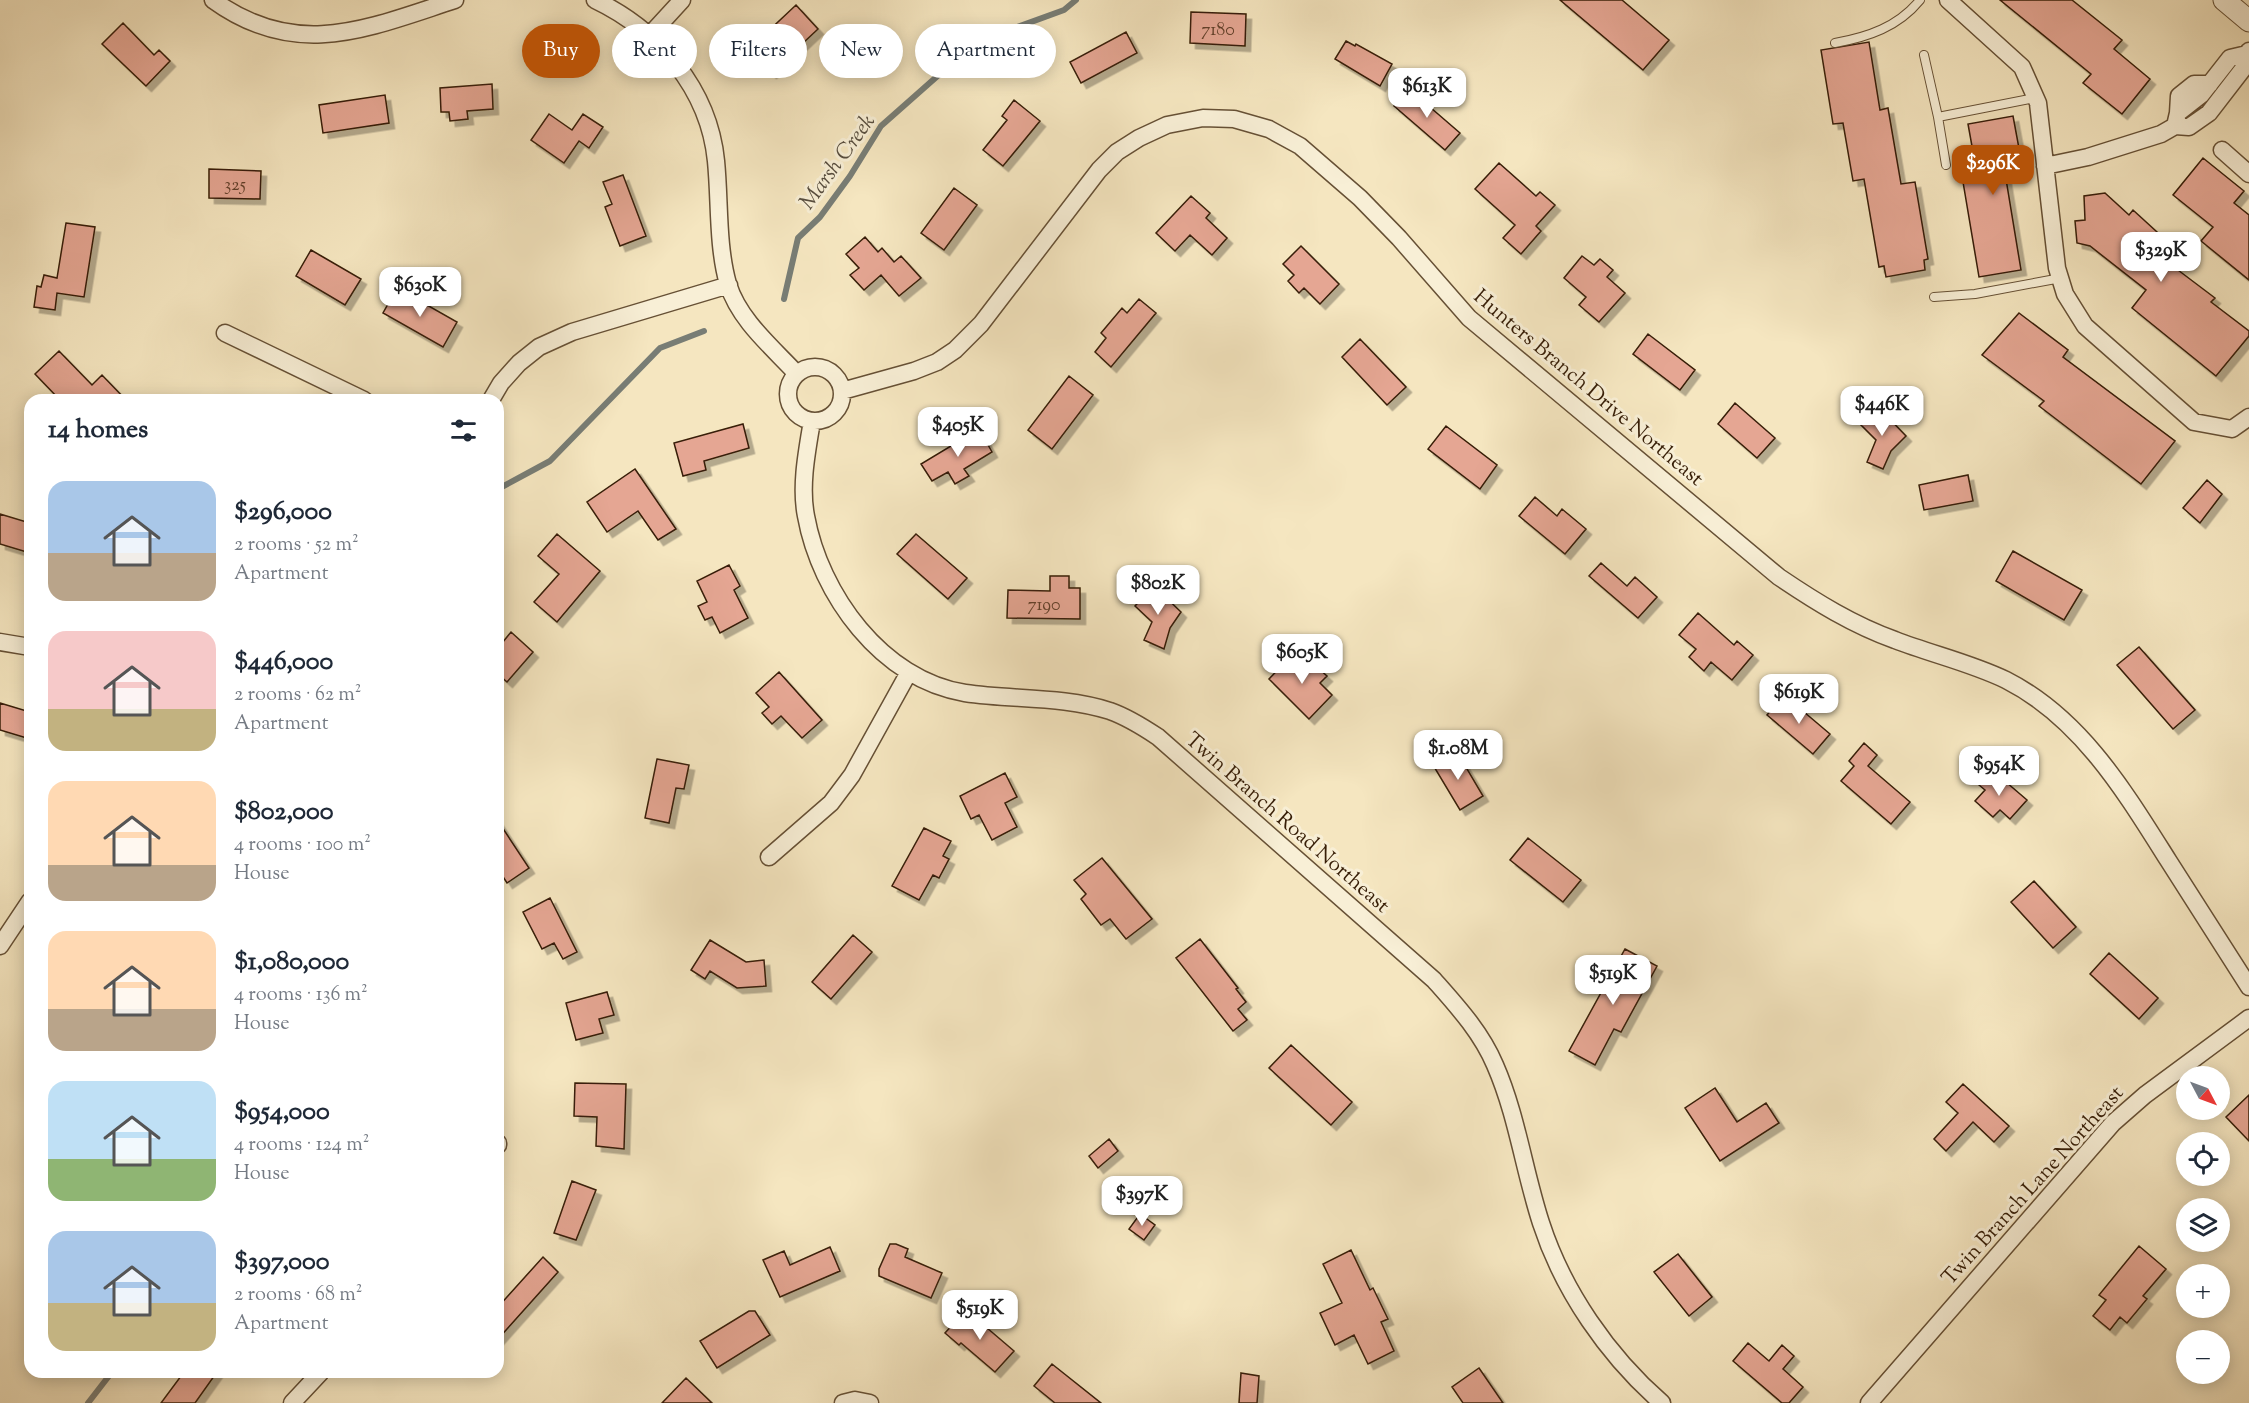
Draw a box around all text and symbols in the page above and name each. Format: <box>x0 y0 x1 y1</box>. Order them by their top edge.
house number: 7180 <box>1201 18 1235 44</box>
chip: Buy <box>522 24 600 78</box>
chip: Rent <box>612 24 697 78</box>
chip: Filters <box>709 24 807 78</box>
chip: New <box>819 24 903 78</box>
chip: Apartment <box>915 24 1056 78</box>
pin: $613K <box>1385 68 1469 119</box>
text: $613K <box>1402 73 1452 102</box>
water label: Marsh Creek <box>793 108 884 217</box>
pin: $296K <box>1951 145 2035 196</box>
text: $296K <box>1966 150 2020 179</box>
house number: 325 <box>224 173 246 199</box>
pin: $329K <box>2119 232 2203 283</box>
text: $329K <box>2135 237 2187 266</box>
pin: $630K <box>378 267 462 318</box>
text: $630K <box>393 272 447 301</box>
street label: Hunters Branch Drive Northeast <box>1466 283 1709 494</box>
pin: $446K <box>1840 386 1924 437</box>
text: $446K <box>1854 391 1910 420</box>
pin: $405K <box>916 407 1000 458</box>
text: 14 homes <box>48 412 148 449</box>
text: $405K <box>932 412 984 441</box>
icon: filters <box>447 414 480 447</box>
text: $296,000 <box>234 494 332 531</box>
icon: home <box>96 505 168 577</box>
text: 2 rooms · 52 m² <box>234 531 359 560</box>
text: Apartment <box>234 560 329 589</box>
pin: $802K <box>1116 565 1200 616</box>
text: $802K <box>1131 570 1185 599</box>
house number: 7190 <box>1027 593 1061 619</box>
pin: $605K <box>1260 634 1344 685</box>
text: $605K <box>1276 639 1328 668</box>
text: $446,000 <box>234 644 333 681</box>
icon: home <box>96 655 168 727</box>
pin: $619K <box>1757 674 1841 725</box>
text: $619K <box>1773 679 1825 708</box>
text: 2 rooms · 62 m² <box>234 681 362 710</box>
text: Apartment <box>234 710 329 739</box>
street label: Twin Branch Road Northeast <box>1178 726 1396 921</box>
pin: $1.08M <box>1409 730 1507 781</box>
text: $1.08M <box>1428 735 1488 764</box>
pin: $954K <box>1957 746 2041 797</box>
text: $954K <box>1973 751 2025 780</box>
text: $802,000 <box>234 794 334 831</box>
icon: home <box>96 805 168 877</box>
text: 4 rooms · 100 m² <box>234 831 371 860</box>
text: House <box>234 860 289 889</box>
text: $1,080,000 <box>234 944 349 981</box>
icon: home <box>96 955 168 1027</box>
pin: $519K <box>1571 955 1655 1006</box>
text: $519K <box>1589 960 1637 989</box>
text: 4 rooms · 136 m² <box>234 981 368 1010</box>
text: House <box>234 1010 289 1039</box>
north arrow <box>2176 1066 2230 1120</box>
map controls <box>2176 1066 2230 1384</box>
street label: Twin Branch Lane Northeast <box>1936 1080 2131 1293</box>
text: $954,000 <box>234 1094 330 1131</box>
icon: home <box>96 1105 168 1177</box>
text: 4 rooms · 124 m² <box>234 1131 369 1160</box>
button: locate <box>2176 1132 2230 1186</box>
text: House <box>234 1160 289 1189</box>
pin: $397K <box>1100 1176 1184 1227</box>
text: $397K <box>1116 1181 1168 1210</box>
button: layers <box>2176 1198 2230 1252</box>
text: $397,000 <box>234 1244 330 1281</box>
icon: home <box>96 1255 168 1327</box>
button: + <box>2176 1264 2230 1318</box>
text: 2 rooms · 68 m² <box>234 1281 362 1310</box>
pin: $519K <box>938 1290 1022 1341</box>
text: $519K <box>956 1295 1004 1324</box>
text: Apartment <box>234 1310 329 1339</box>
button: − <box>2176 1330 2230 1384</box>

